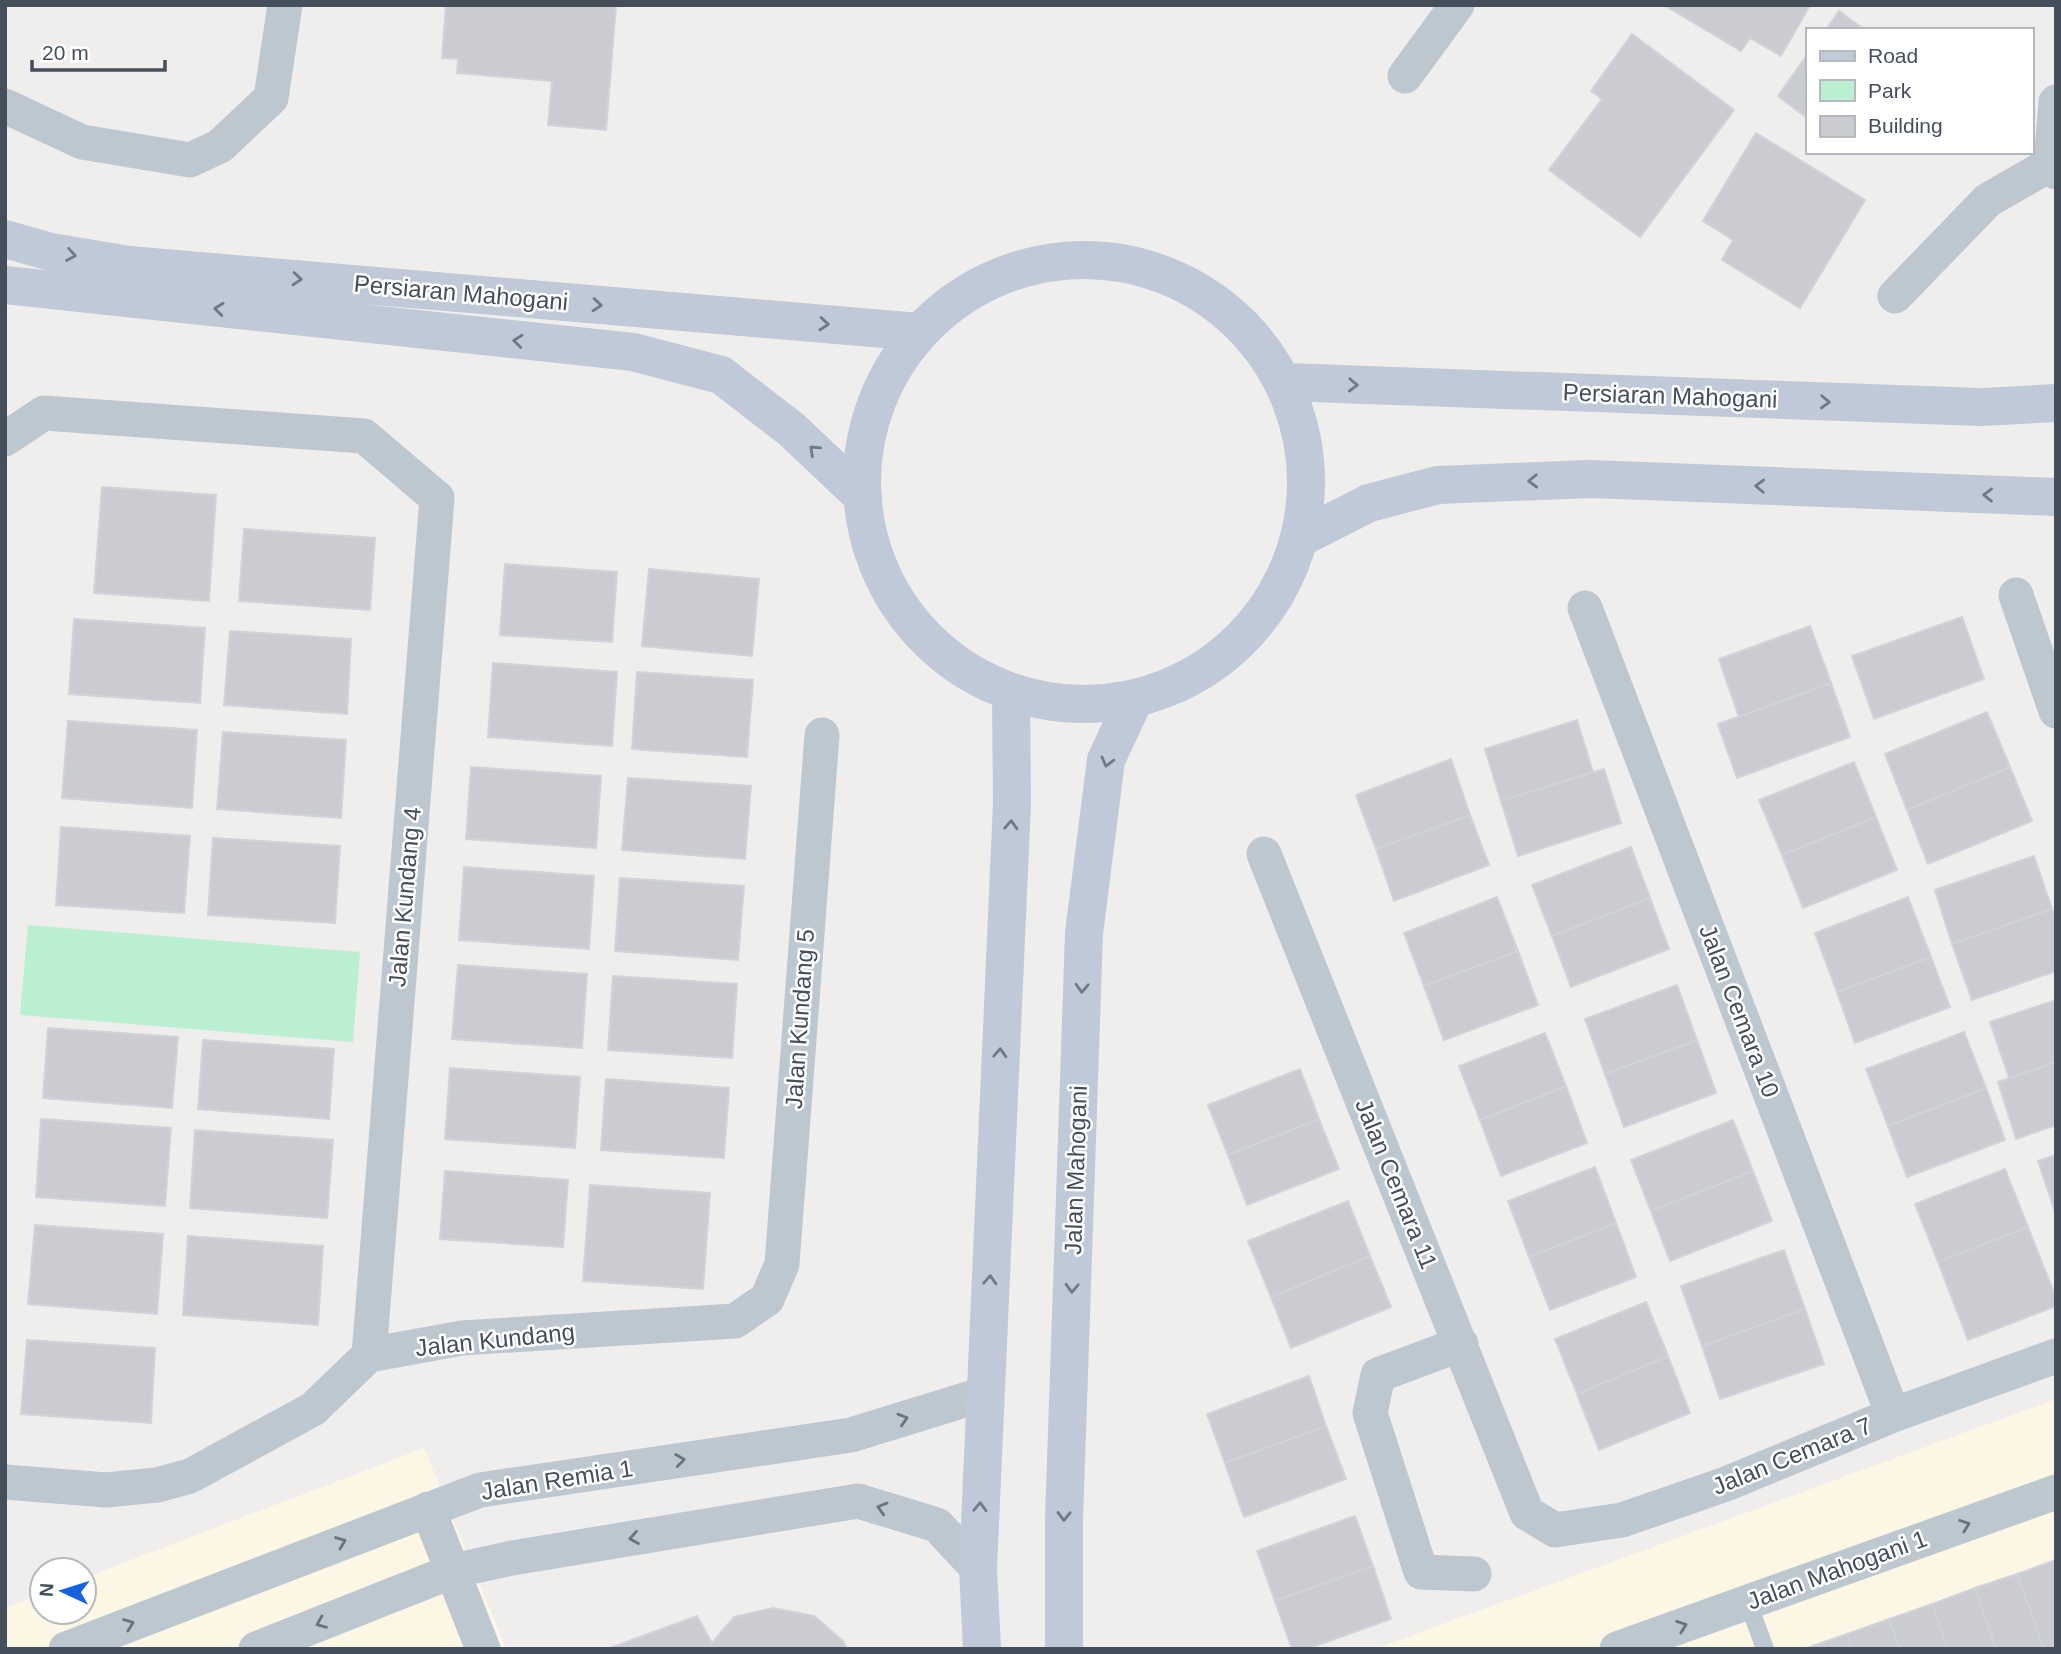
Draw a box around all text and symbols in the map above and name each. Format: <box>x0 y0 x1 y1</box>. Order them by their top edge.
scale bar <box>32 28 164 72</box>
legend <box>1806 28 2033 154</box>
text: 20 m <box>42 41 89 64</box>
text: Road <box>1868 44 1918 67</box>
text: Park <box>1868 79 1912 102</box>
text: Building <box>1868 114 1943 137</box>
one-way arrow <box>65 247 77 262</box>
street label: Persiaran Mahogani <box>353 270 569 315</box>
one-way arrow <box>292 271 303 286</box>
one-way arrow <box>592 297 603 312</box>
one-way arrow <box>213 301 225 316</box>
one-way arrow <box>819 316 830 331</box>
one-way arrow <box>512 333 524 348</box>
one-way arrow <box>1348 377 1359 392</box>
street label: Persiaran Mahogani <box>1562 378 1778 413</box>
one-way arrow <box>1820 394 1831 409</box>
one-way arrow <box>809 446 822 459</box>
one-way arrow <box>1527 474 1538 489</box>
one-way arrow <box>1754 479 1765 494</box>
one-way arrow <box>1982 487 1992 503</box>
one-way arrow <box>1101 756 1115 768</box>
street label: Jalan Kundang 4 <box>383 806 426 988</box>
one-way arrow <box>1003 820 1018 831</box>
street label: Jalan Cemara 10 <box>1694 921 1785 1101</box>
street label: Jalan Kundang 5 <box>780 928 819 1110</box>
one-way arrow <box>1075 982 1090 993</box>
one-way arrow <box>993 1047 1008 1058</box>
street label: Jalan Mahogani <box>1059 1085 1092 1255</box>
street label: Jalan Cemara 11 <box>1350 1095 1443 1273</box>
one-way arrow <box>982 1274 997 1285</box>
one-way arrow <box>1064 1284 1080 1294</box>
street label: Jalan Kundang <box>414 1318 576 1361</box>
street label: Jalan Cemara 7 <box>1708 1411 1875 1500</box>
one-way arrow <box>897 1413 909 1428</box>
one-way arrow <box>674 1453 685 1468</box>
street label: Jalan Remia 1 <box>479 1454 635 1505</box>
one-way arrow <box>973 1501 988 1512</box>
one-way arrow <box>876 1502 888 1517</box>
one-way arrow <box>1057 1511 1072 1522</box>
one-way arrow <box>1959 1519 1971 1533</box>
street label: Jalan Mahogani 1 <box>1743 1524 1930 1615</box>
one-way arrow <box>628 1530 640 1545</box>
one-way arrow <box>335 1537 347 1551</box>
north arrow <box>28 1556 98 1626</box>
text: N <box>36 1582 57 1597</box>
one-way arrow <box>315 1615 327 1629</box>
one-way arrow <box>123 1619 135 1633</box>
one-way arrow <box>1675 1620 1687 1634</box>

